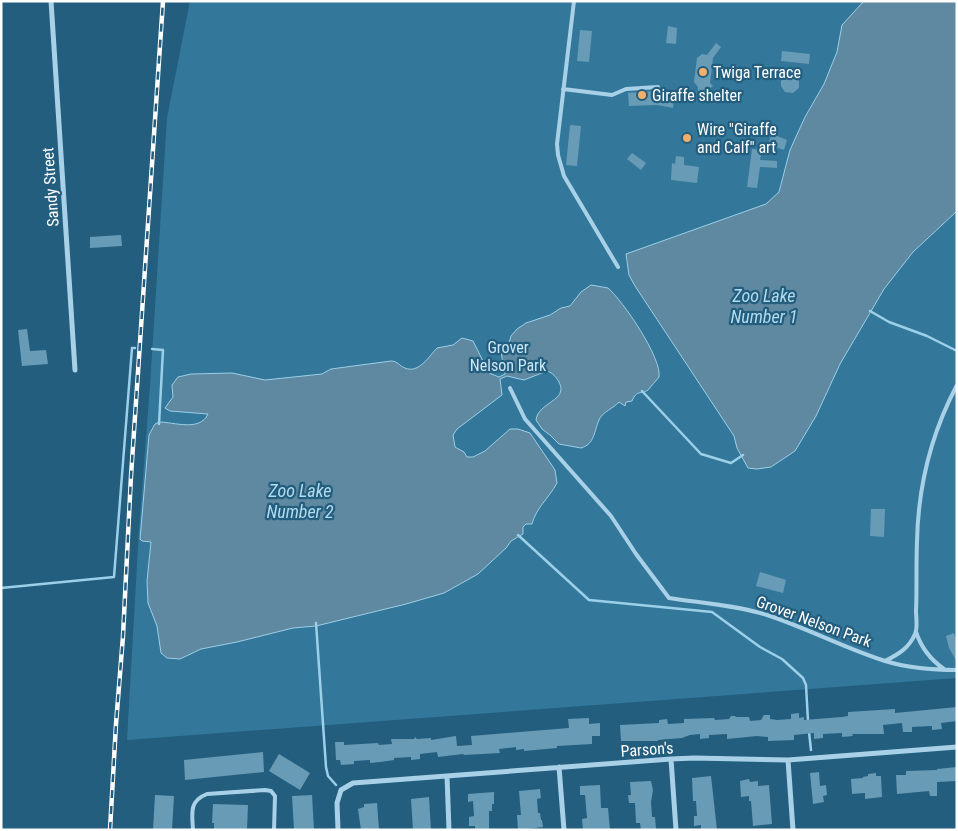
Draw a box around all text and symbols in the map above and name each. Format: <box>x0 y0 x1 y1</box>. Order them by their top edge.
place label: Twiga Terrace <box>713 63 801 82</box>
marker: Twiga Terrace <box>697 66 709 78</box>
place label: Giraffe shelter <box>652 86 742 105</box>
marker: Giraffe shelter <box>636 89 648 101</box>
place label: Wire "Giraffe and Calf" art <box>697 120 777 157</box>
marker: Wire "Giraffe and Calf" art <box>681 132 693 144</box>
street label: Sandy Street <box>38 146 63 227</box>
water label: Zoo Lake Number 1 <box>730 285 798 327</box>
park label: Grover Nelson Park <box>470 338 547 375</box>
water label: Zoo Lake Number 2 <box>266 480 334 522</box>
street label: Grover Nelson Park <box>754 592 875 651</box>
street label: Parson's <box>620 738 674 761</box>

